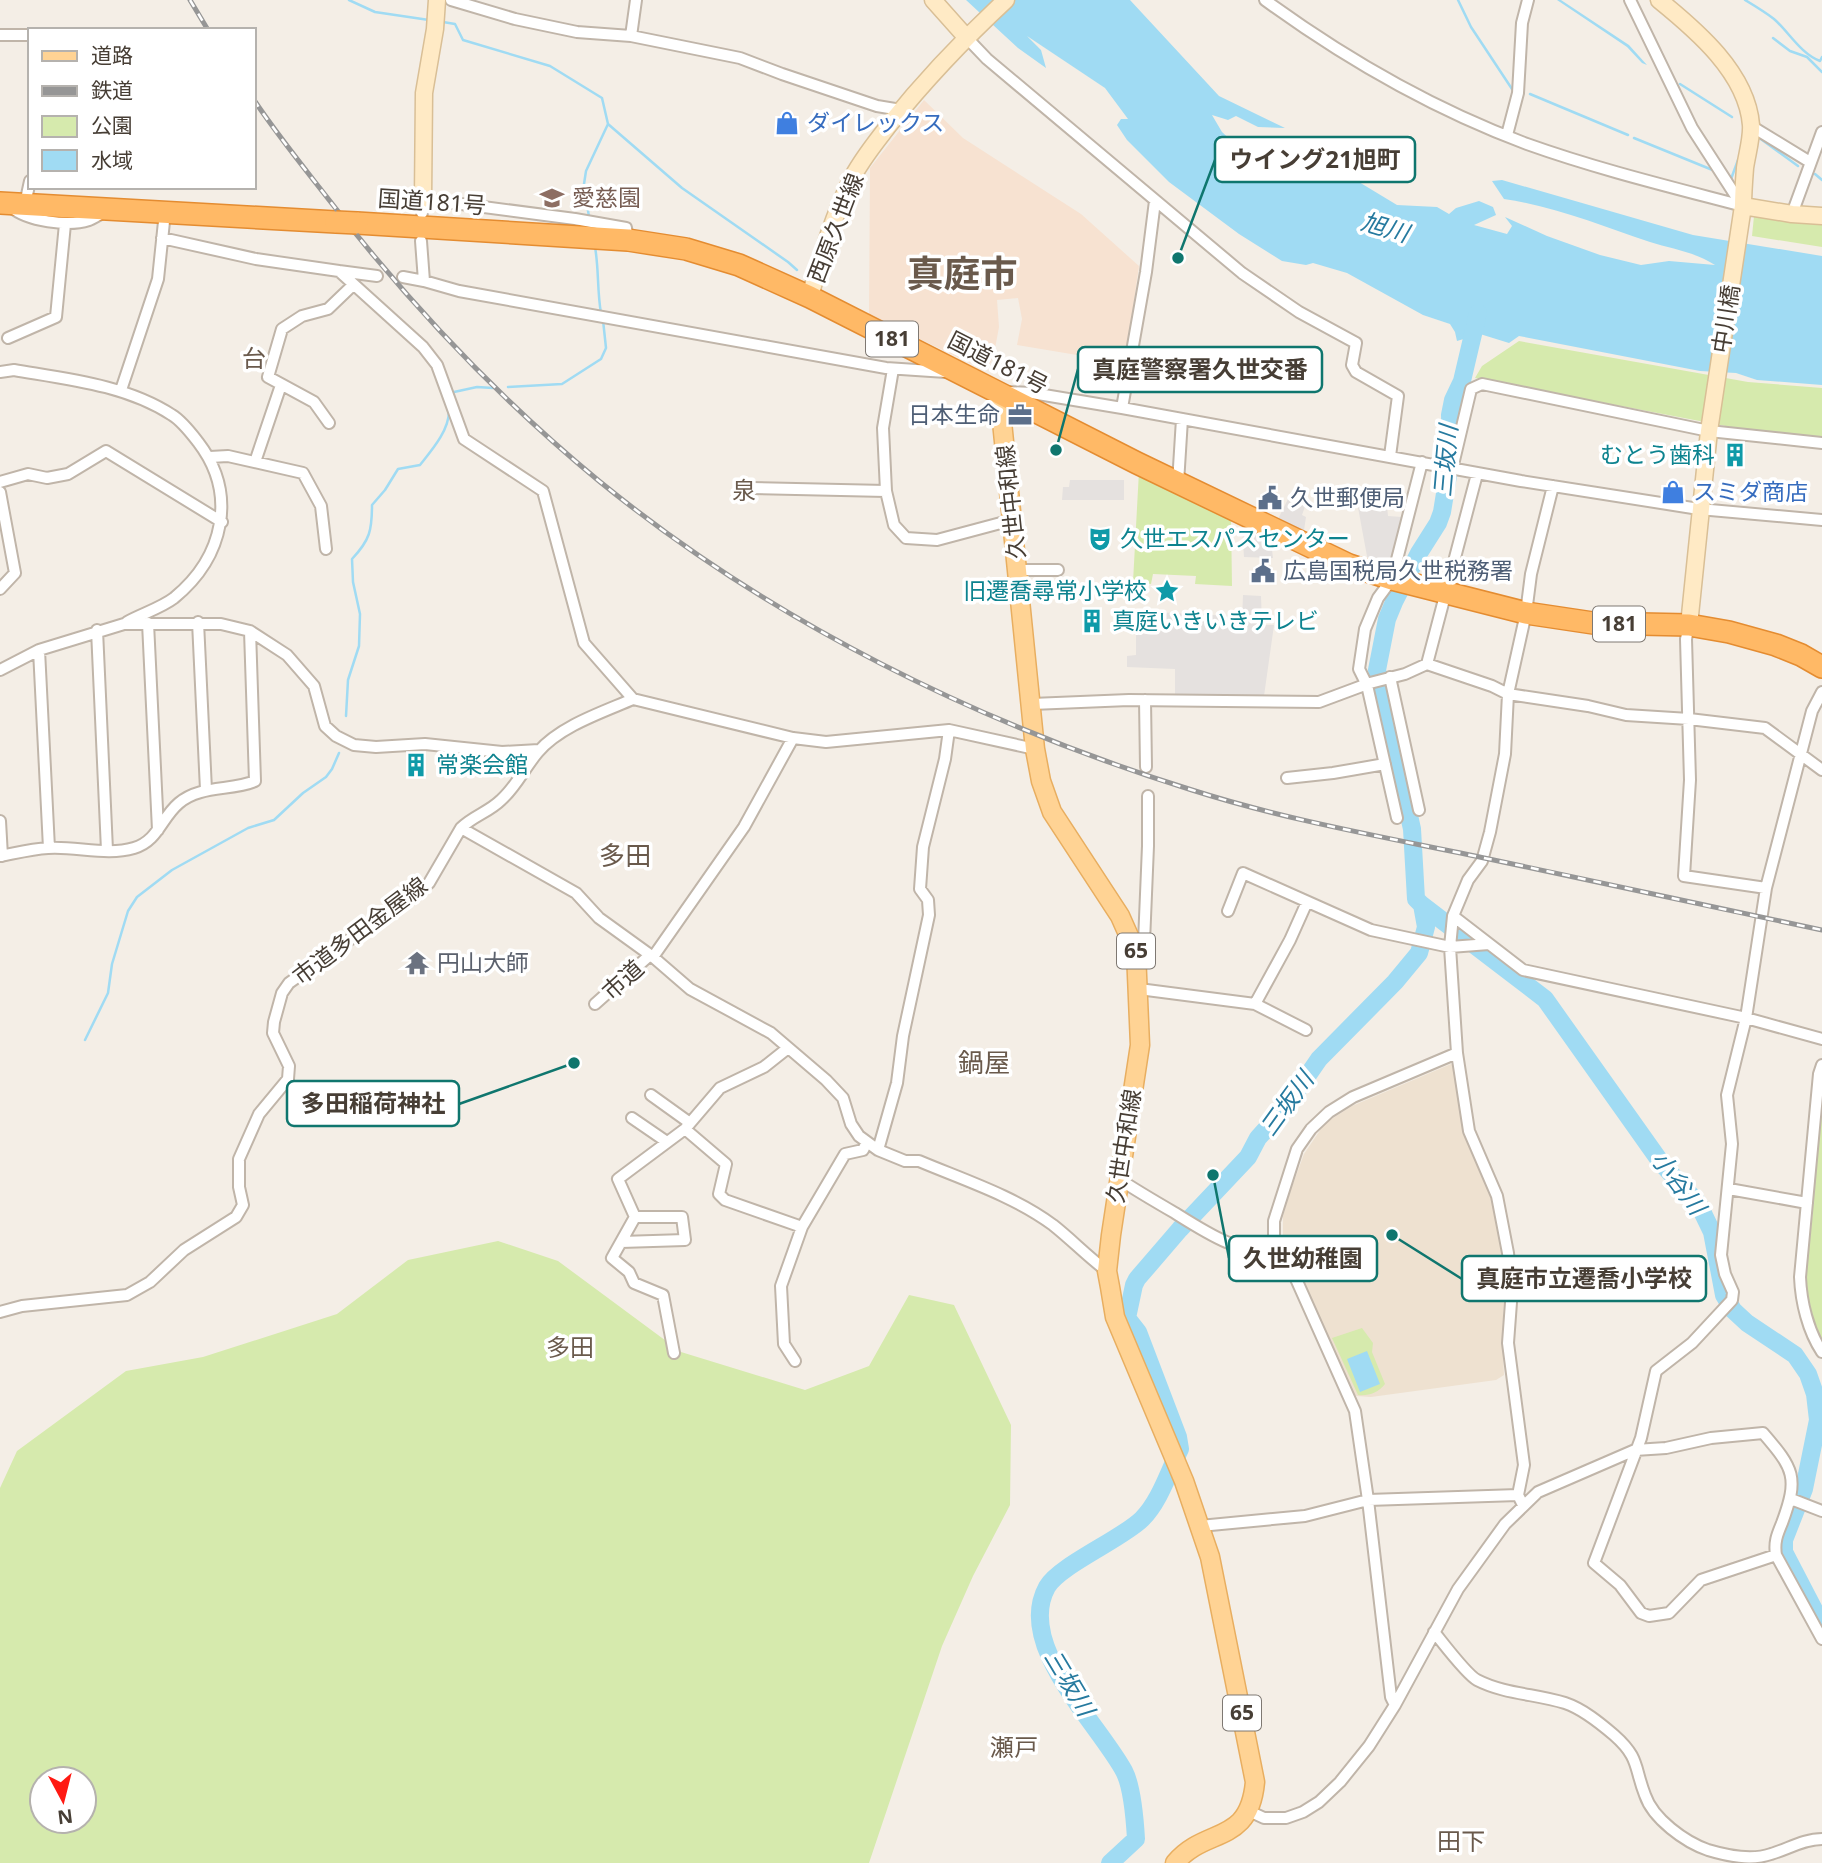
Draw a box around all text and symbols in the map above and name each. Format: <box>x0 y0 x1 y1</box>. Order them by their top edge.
legend <box>28 28 256 189</box>
text: 道路 <box>91 41 133 69</box>
text: 鉄道 <box>91 76 133 104</box>
place label: ダイレックス <box>807 106 944 138</box>
shop icon: ダイレックス <box>773 109 801 137</box>
text: 公園 <box>91 111 133 139</box>
callout: ウイング21旭町 <box>1215 137 1415 182</box>
text: ウイング21旭町 <box>1229 142 1401 175</box>
text: 水域 <box>91 146 133 174</box>
street label: 西原久世線 <box>800 168 871 287</box>
street label: 国道181号 <box>377 181 487 221</box>
place label: 愛慈園 <box>572 181 641 213</box>
school or university icon: 愛慈園 <box>538 184 566 212</box>
water label: 旭川 <box>1358 204 1416 250</box>
district label: 真庭市 <box>907 247 1018 298</box>
street label: 中川橋 <box>1704 282 1746 355</box>
road number: 181 <box>866 322 918 356</box>
street label: 国道181号 <box>943 323 1054 401</box>
district label: 台 <box>242 341 266 374</box>
callout: 真庭警察署久世交番 <box>1078 347 1322 392</box>
text: 真庭警察署久世交番 <box>1092 352 1308 385</box>
place label: 日本生命 <box>908 398 1000 430</box>
office icon: 日本生命 <box>1006 401 1034 429</box>
water label: 三坂川 <box>1425 421 1464 498</box>
place label: むとう歯科 <box>1600 438 1715 470</box>
building icon: むとう歯科 <box>1721 441 1749 469</box>
street label: 久世中和線 <box>988 443 1032 561</box>
district label: 泉 <box>732 473 756 506</box>
place label: スミダ商店 <box>1693 475 1808 507</box>
shop icon: スミダ商店 <box>1659 478 1687 506</box>
place label: 久世郵便局 <box>1290 481 1405 513</box>
public building icon: 久世郵便局 <box>1256 484 1284 512</box>
place label: 久世エスパスセンター <box>1120 522 1350 554</box>
theatre icon: 久世エスパスセンター <box>1086 525 1114 553</box>
place label: 広島国税局久世税務署 <box>1283 554 1513 586</box>
public building icon: 広島国税局久世税務署 <box>1249 557 1277 585</box>
place label: 旧遷喬尋常小学校 <box>963 574 1147 606</box>
place icon: 旧遷喬尋常小学校 <box>1153 577 1181 605</box>
place label: 真庭いきいきテレビ <box>1112 604 1319 636</box>
road number: 181 <box>1593 606 1645 642</box>
building icon: 真庭いきいきテレビ <box>1078 607 1106 635</box>
place label: 常楽会館 <box>436 748 528 780</box>
building icon: 常楽会館 <box>402 751 430 779</box>
district label: 多田 <box>599 837 651 873</box>
street label: 市道多田金屋線 <box>285 869 433 991</box>
road number: 65 <box>1117 934 1155 968</box>
place label: 円山大師 <box>437 946 529 978</box>
temple icon: 円山大師 <box>403 949 431 977</box>
street label: 市道 <box>595 952 650 1007</box>
district label: 鍋屋 <box>958 1044 1010 1080</box>
water label: 三坂川 <box>1251 1062 1322 1142</box>
callout: 多田稲荷神社 <box>287 1081 459 1126</box>
text: 多田稲荷神社 <box>301 1086 445 1119</box>
street label: 久世中和線 <box>1098 1087 1148 1205</box>
water label: 小谷川 <box>1644 1143 1716 1223</box>
callout: 久世幼稚園 <box>1229 1236 1377 1281</box>
text: 久世幼稚園 <box>1243 1241 1363 1274</box>
callout: 真庭市立遷喬小学校 <box>1462 1256 1706 1301</box>
text: 真庭市立遷喬小学校 <box>1476 1261 1692 1294</box>
district label: 多田 <box>546 1330 594 1363</box>
water label: 三坂川 <box>1038 1643 1105 1724</box>
road number: 65 <box>1223 1696 1261 1730</box>
district label: 瀬戸 <box>990 1730 1038 1763</box>
north arrow <box>28 1765 98 1835</box>
text: N <box>56 1803 74 1831</box>
district label: 田下 <box>1437 1824 1485 1857</box>

